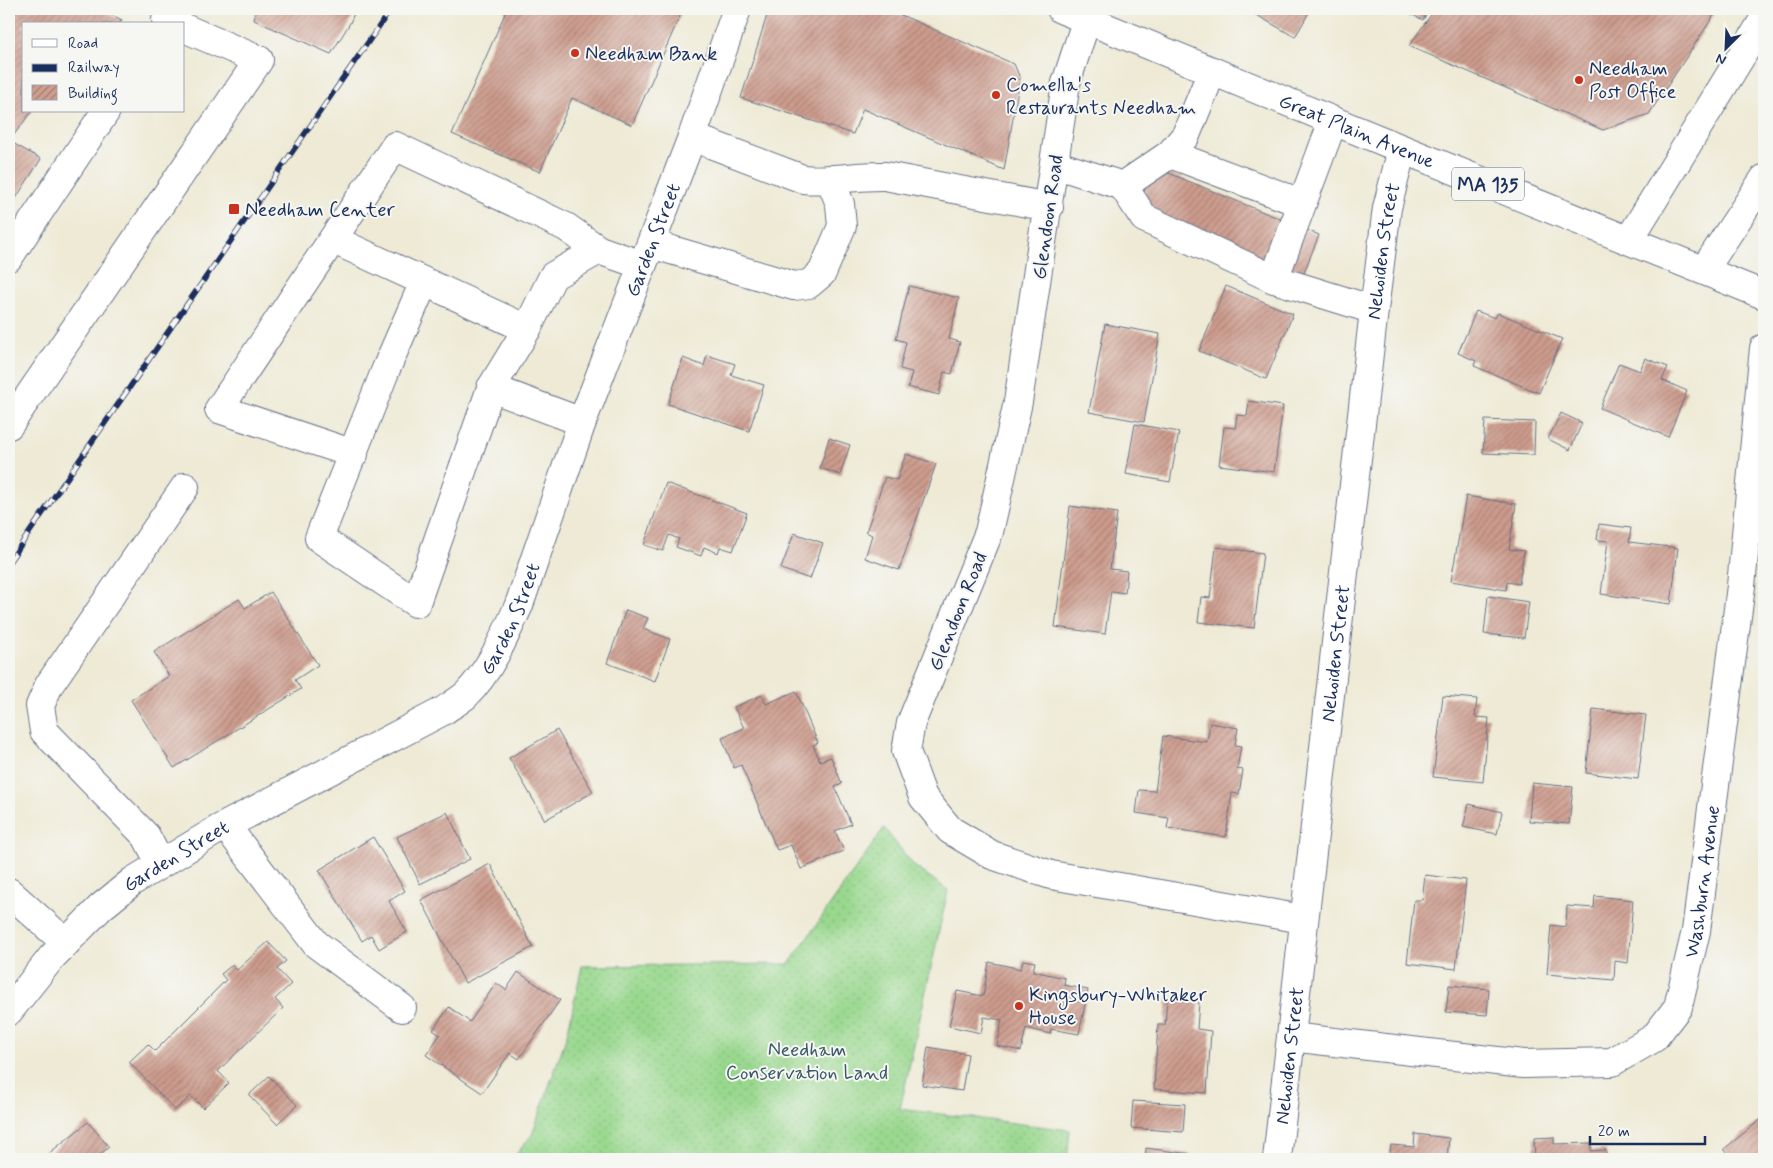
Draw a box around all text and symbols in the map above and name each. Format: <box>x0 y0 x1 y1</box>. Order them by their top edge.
legend <box>22 22 185 112</box>
north arrow <box>1700 22 1750 72</box>
text: Road <box>68 34 98 54</box>
place label: Needham Bank <box>585 41 717 68</box>
marker: Needham Bank <box>569 47 581 59</box>
text: N <box>1713 49 1729 69</box>
place label: Needham Post Office <box>1589 56 1676 106</box>
text: Railway <box>68 58 120 78</box>
place label: Comella's Restaurants Needham <box>1006 72 1196 122</box>
marker: Needham Post Office <box>1573 74 1585 86</box>
text: Building <box>68 84 118 105</box>
street label: Great Plain Avenue <box>1274 88 1438 176</box>
marker: Comella's Restaurants Needham <box>990 89 1002 101</box>
street label: Glendoon Road <box>1026 153 1071 281</box>
road number: MA 135 <box>1452 168 1524 200</box>
street label: Garden Street <box>620 179 688 301</box>
street label: Nehoiden Street <box>1361 180 1408 321</box>
place label: Needham Center <box>245 197 395 224</box>
marker: Needham Center <box>227 202 241 216</box>
street label: Glendoon Road <box>922 548 995 675</box>
street label: Garden Street <box>474 560 547 681</box>
street label: Nehoiden Street <box>1315 583 1358 724</box>
street label: Washburn Avenue <box>1678 804 1727 961</box>
street label: Garden Street <box>118 814 234 899</box>
place label: Kingsbury-Whitaker House <box>1029 982 1208 1032</box>
street label: Nehoiden Street <box>1269 986 1312 1126</box>
marker: Kingsbury-Whitaker House <box>1013 1000 1025 1012</box>
park label: Needham Conservation Land <box>726 1037 888 1087</box>
scale bar <box>1590 1113 1706 1145</box>
text: 20 m <box>1598 1122 1630 1142</box>

